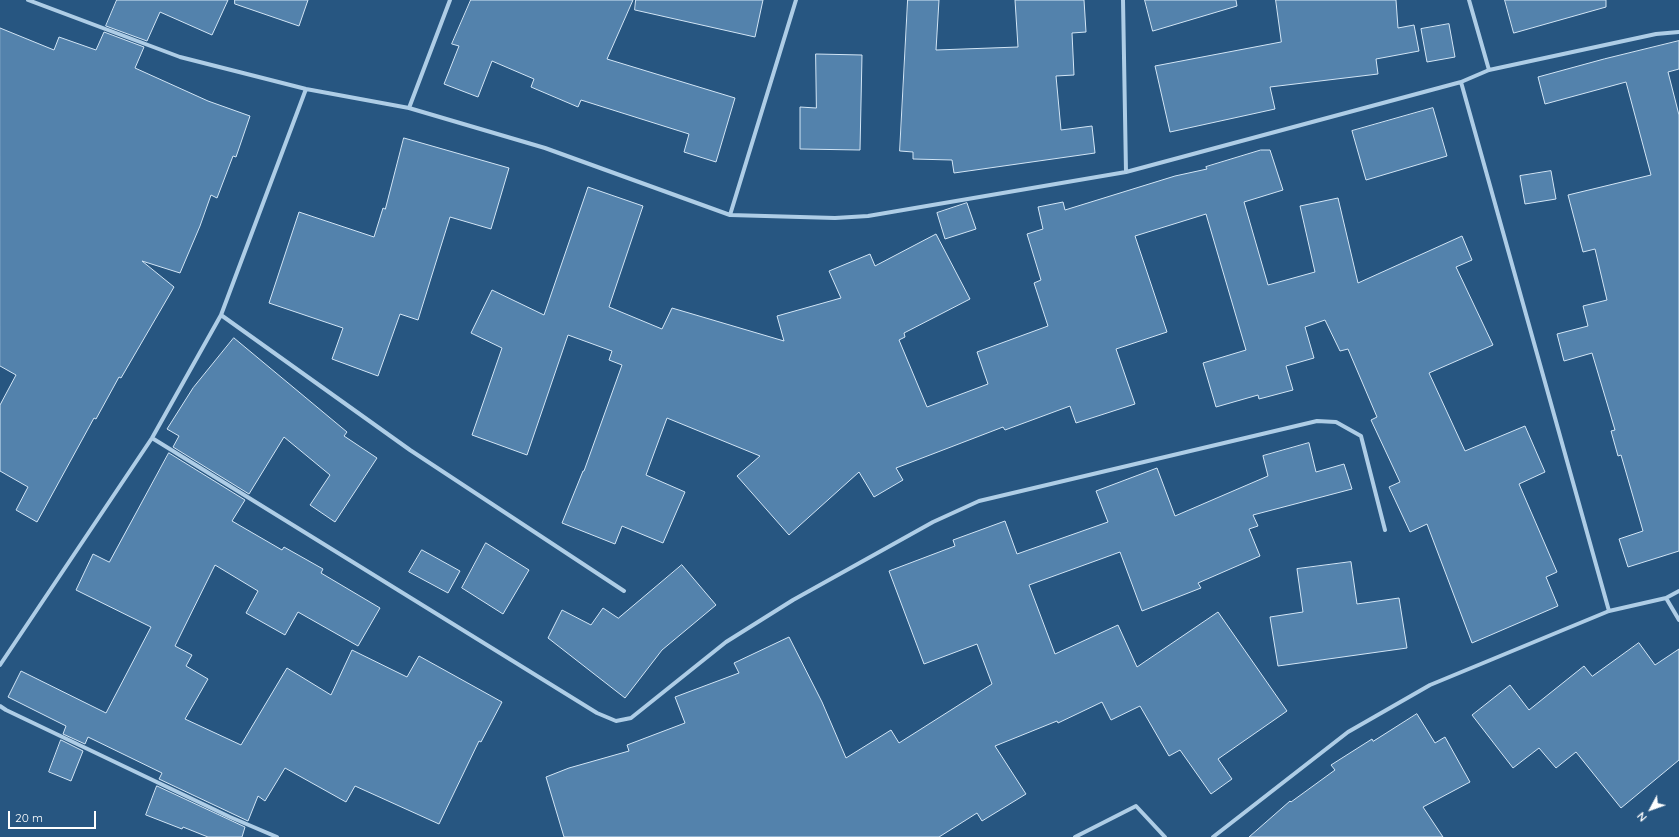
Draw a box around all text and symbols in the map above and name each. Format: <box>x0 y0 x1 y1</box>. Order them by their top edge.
north arrow <box>1631 789 1671 829</box>
scale bar <box>10 803 98 829</box>
text: N <box>1634 809 1650 825</box>
text: 20 m <box>15 810 43 825</box>

